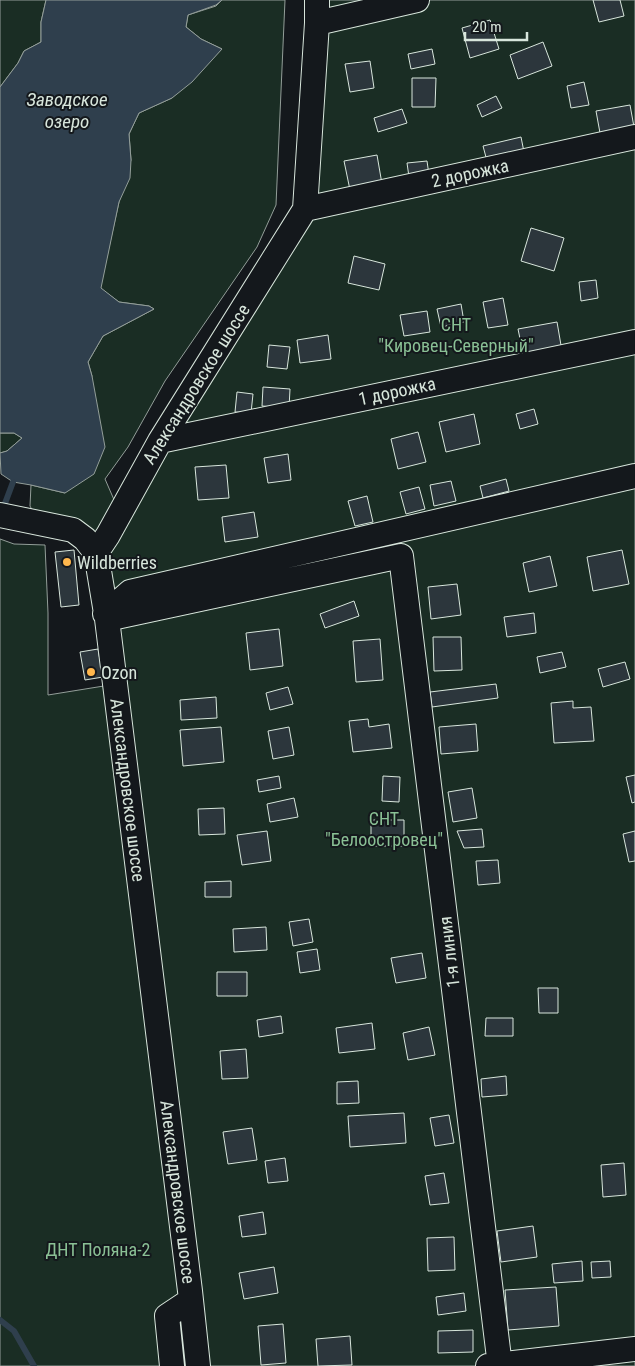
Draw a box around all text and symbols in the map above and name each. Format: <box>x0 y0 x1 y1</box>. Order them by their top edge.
scale bar <box>465 10 528 42</box>
text: 20 m <box>472 18 502 36</box>
water label: Заводское озеро <box>26 88 108 133</box>
street label: 2 дорожка <box>429 155 511 191</box>
street label: Александровское шоссе <box>138 300 254 468</box>
park label: СНТ "Кировец-Северный" <box>378 314 534 356</box>
street label: 1 дорожка <box>356 373 438 409</box>
place label: Wildberries <box>77 552 157 573</box>
marker: Wildberries <box>61 556 73 568</box>
place label: Ozon <box>101 662 137 683</box>
marker: Ozon <box>85 666 97 678</box>
street label: Александровское шоссе <box>106 697 150 883</box>
park label: СНТ "Белоостровец" <box>325 808 443 850</box>
street label: 1-я линия <box>434 915 464 989</box>
street label: Александровское шоссе <box>156 1099 200 1285</box>
park label: ДНТ Поляна-2 <box>45 1239 151 1260</box>

